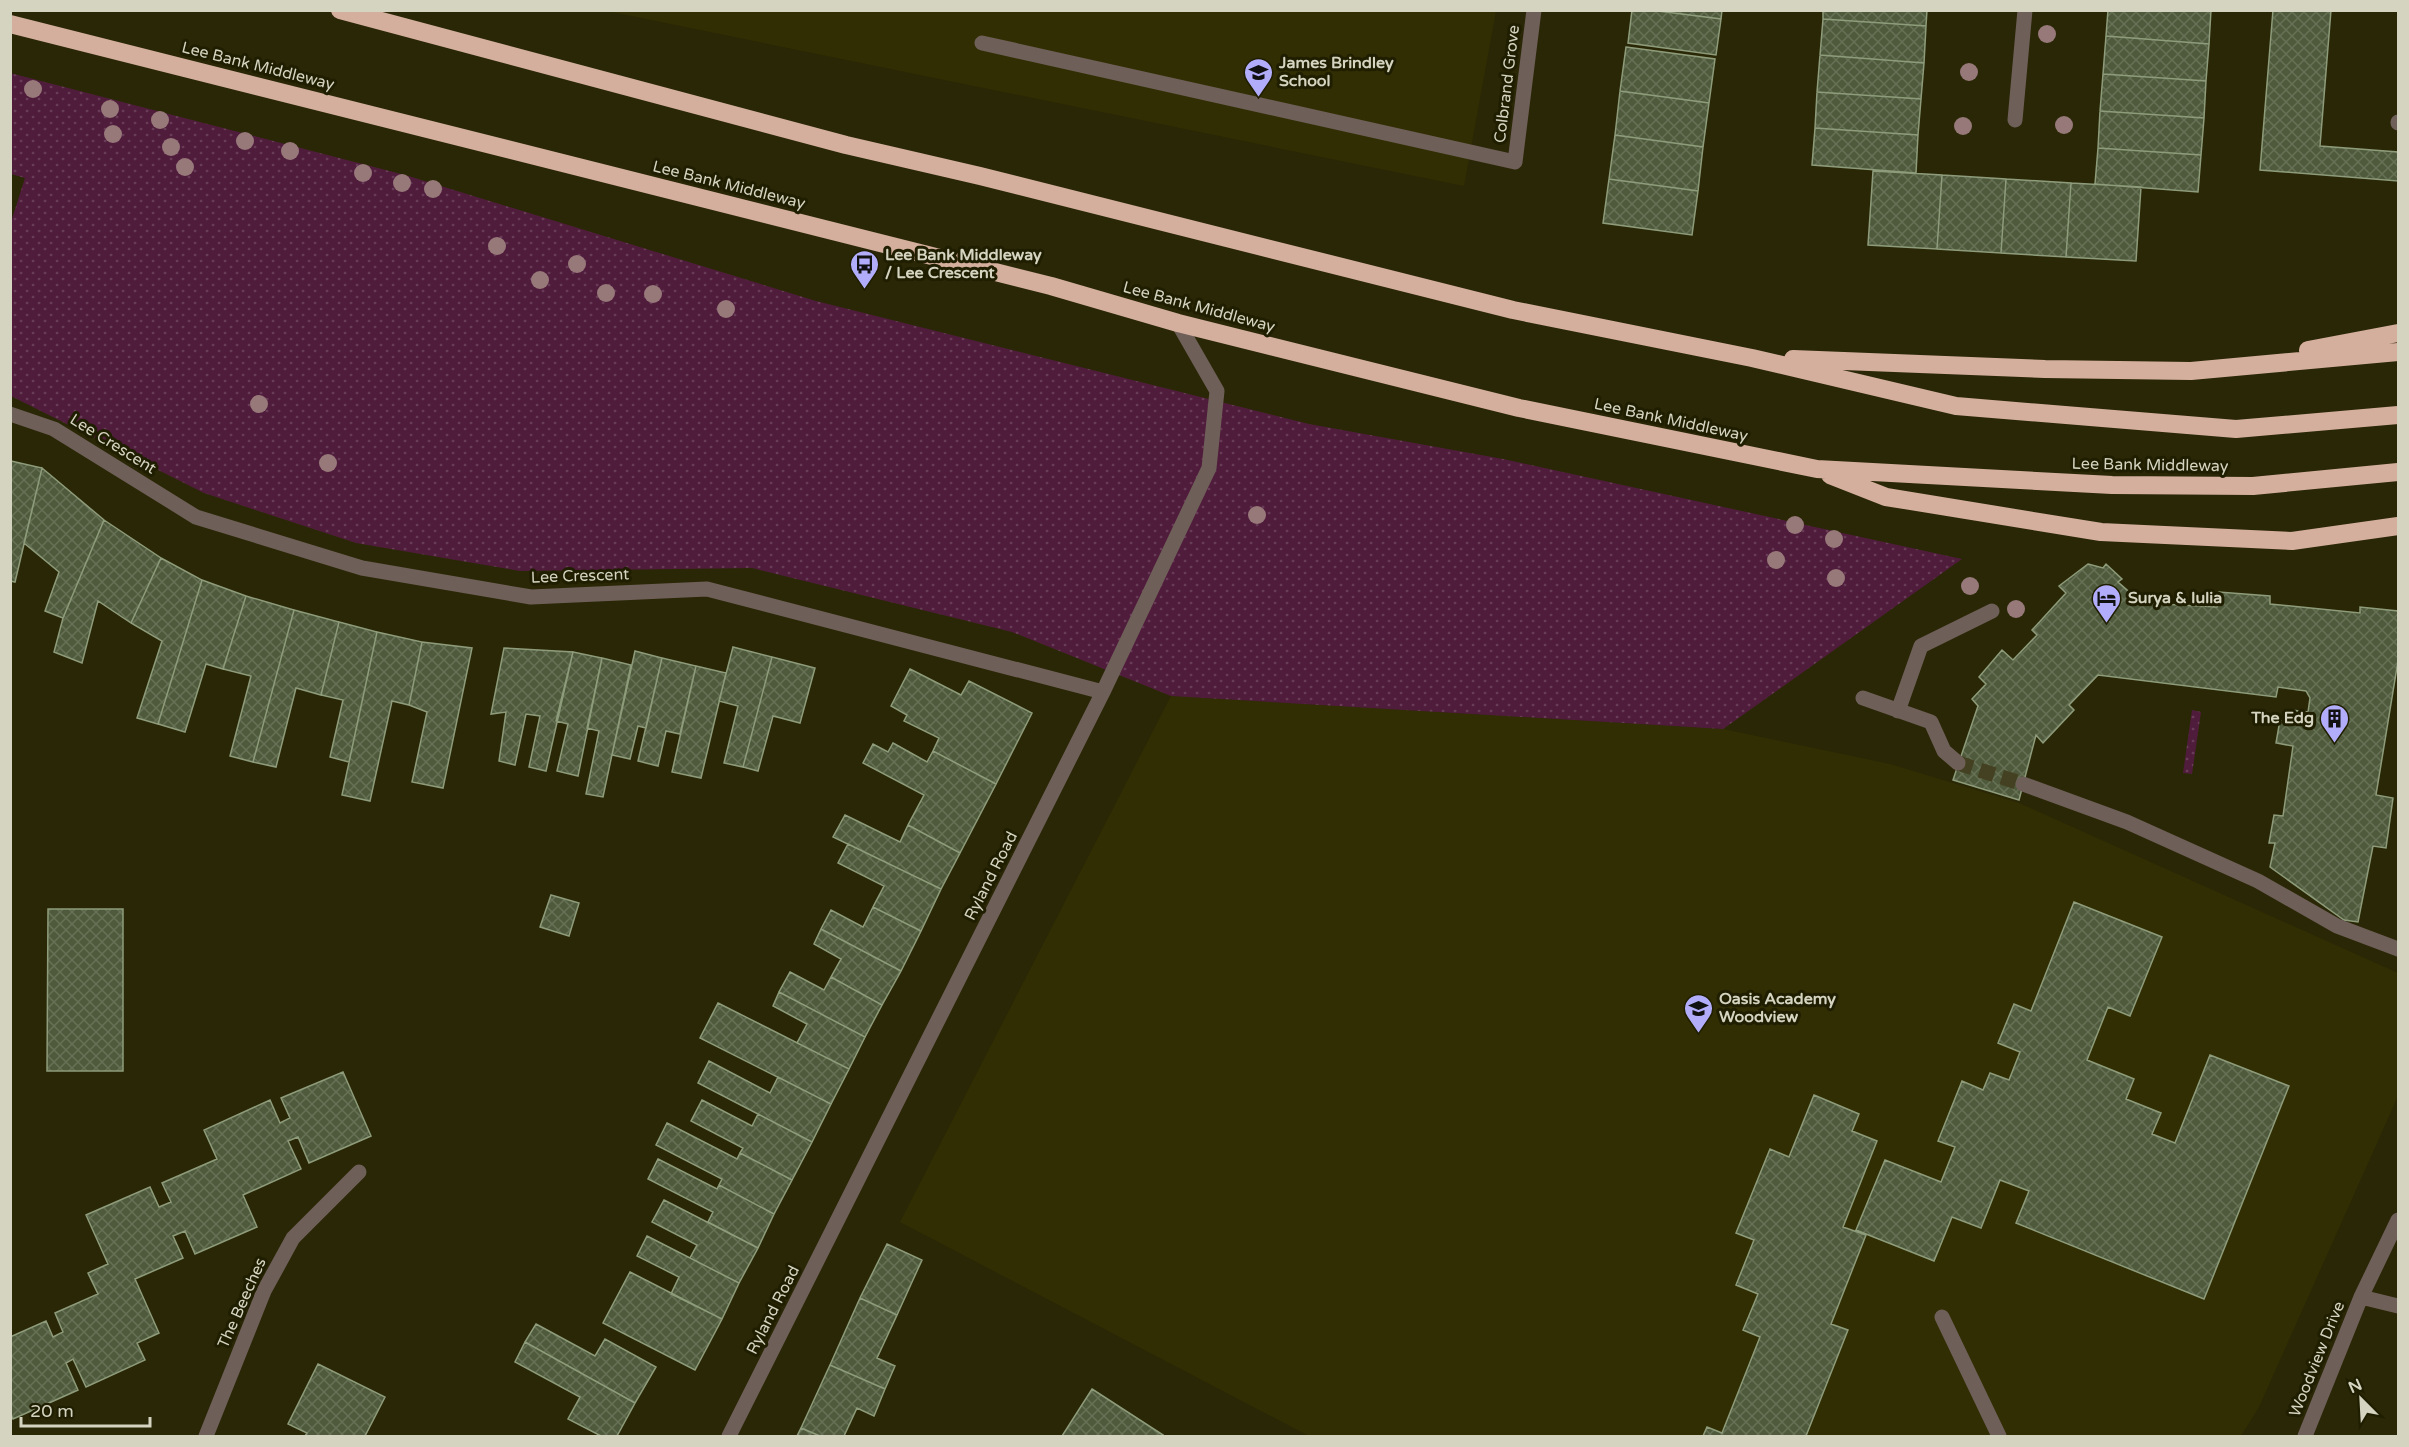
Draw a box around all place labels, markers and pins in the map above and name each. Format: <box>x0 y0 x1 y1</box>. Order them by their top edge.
place label: James Brindley School <box>1278 53 1394 91</box>
school or university icon: James Brindley School <box>1242 56 1274 98</box>
place label: Lee Bank Middleway / Lee Crescent <box>885 245 1042 283</box>
bus stop icon: Lee Bank Middleway / Lee Crescent <box>848 248 880 290</box>
hotel icon: Surya & Iulia <box>2091 582 2123 624</box>
place label: Surya & Iulia <box>2128 588 2222 608</box>
building icon: The Edg <box>2319 702 2351 744</box>
place label: The Edg <box>2250 708 2314 728</box>
place label: Oasis Academy Woodview <box>1719 989 1836 1027</box>
school or university icon: Oasis Academy Woodview <box>1682 992 1714 1034</box>

